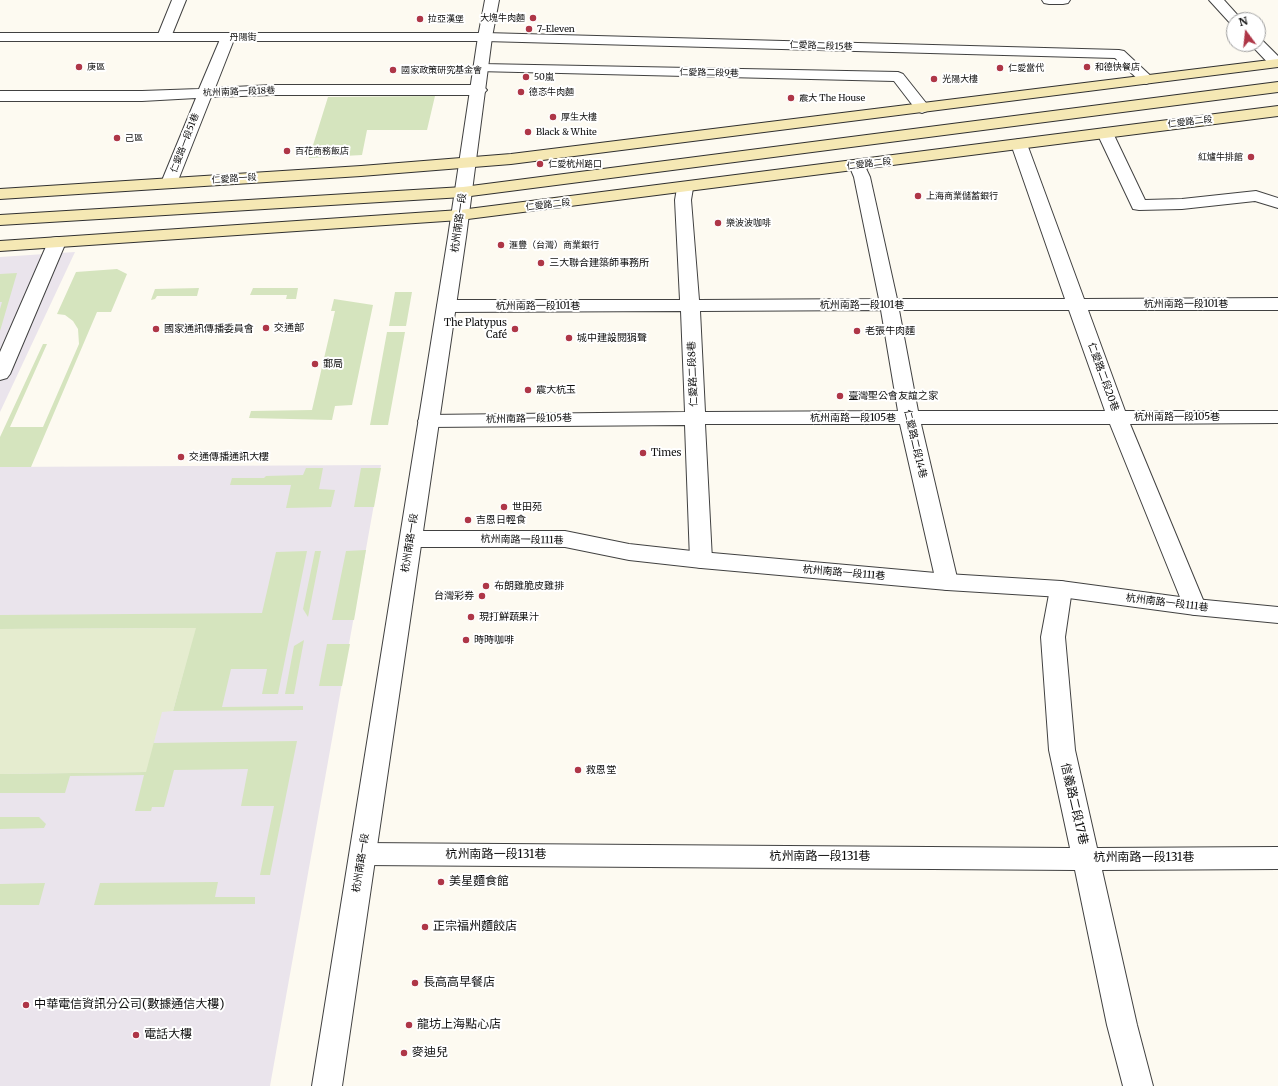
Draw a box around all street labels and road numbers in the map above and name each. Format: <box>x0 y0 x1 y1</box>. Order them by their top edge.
street label: 丹陽街 <box>230 32 256 42</box>
street label: 仁愛路二段15巷 <box>789 40 853 52</box>
street label: 仁愛路二段9巷 <box>679 67 739 79</box>
street label: 杭州南路一段18巷 <box>203 85 275 99</box>
street label: 仁愛路一段51巷 <box>169 112 201 174</box>
street label: 仁愛路二段 <box>1167 114 1213 130</box>
street label: 仁愛路二段 <box>846 156 892 172</box>
street label: 仁愛路一段 <box>211 172 257 186</box>
street label: 杭州南路一段 <box>449 192 469 254</box>
street label: 仁愛路二段 <box>525 197 571 213</box>
street label: 杭州南路一段101巷 <box>1144 298 1228 310</box>
street label: 杭州南路一段101巷 <box>820 299 904 311</box>
street label: 杭州南路一段101巷 <box>496 300 580 312</box>
street label: 仁愛路二段8巷 <box>686 341 700 407</box>
street label: 仁愛路二段20巷 <box>1085 341 1121 413</box>
street label: 仁愛路二段14巷 <box>901 408 929 480</box>
street label: 杭州南路一段105巷 <box>1134 411 1220 423</box>
street label: 杭州南路一段105巷 <box>486 412 572 426</box>
street label: 杭州南路一段105巷 <box>810 412 896 424</box>
street label: 杭州南路一段 <box>399 512 421 574</box>
street label: 杭州南路一段111巷 <box>480 533 564 547</box>
street label: 杭州南路一段111巷 <box>802 563 886 583</box>
street label: 杭州南路一段111巷 <box>1125 592 1209 614</box>
street label: 信義路二段17巷 <box>1058 762 1090 846</box>
street label: 杭州南路一段 <box>350 832 372 894</box>
street label: 杭州南路一段131巷 <box>446 848 546 862</box>
street label: 杭州南路一段131巷 <box>770 850 870 864</box>
street label: 杭州南路一段131巷 <box>1094 851 1194 865</box>

